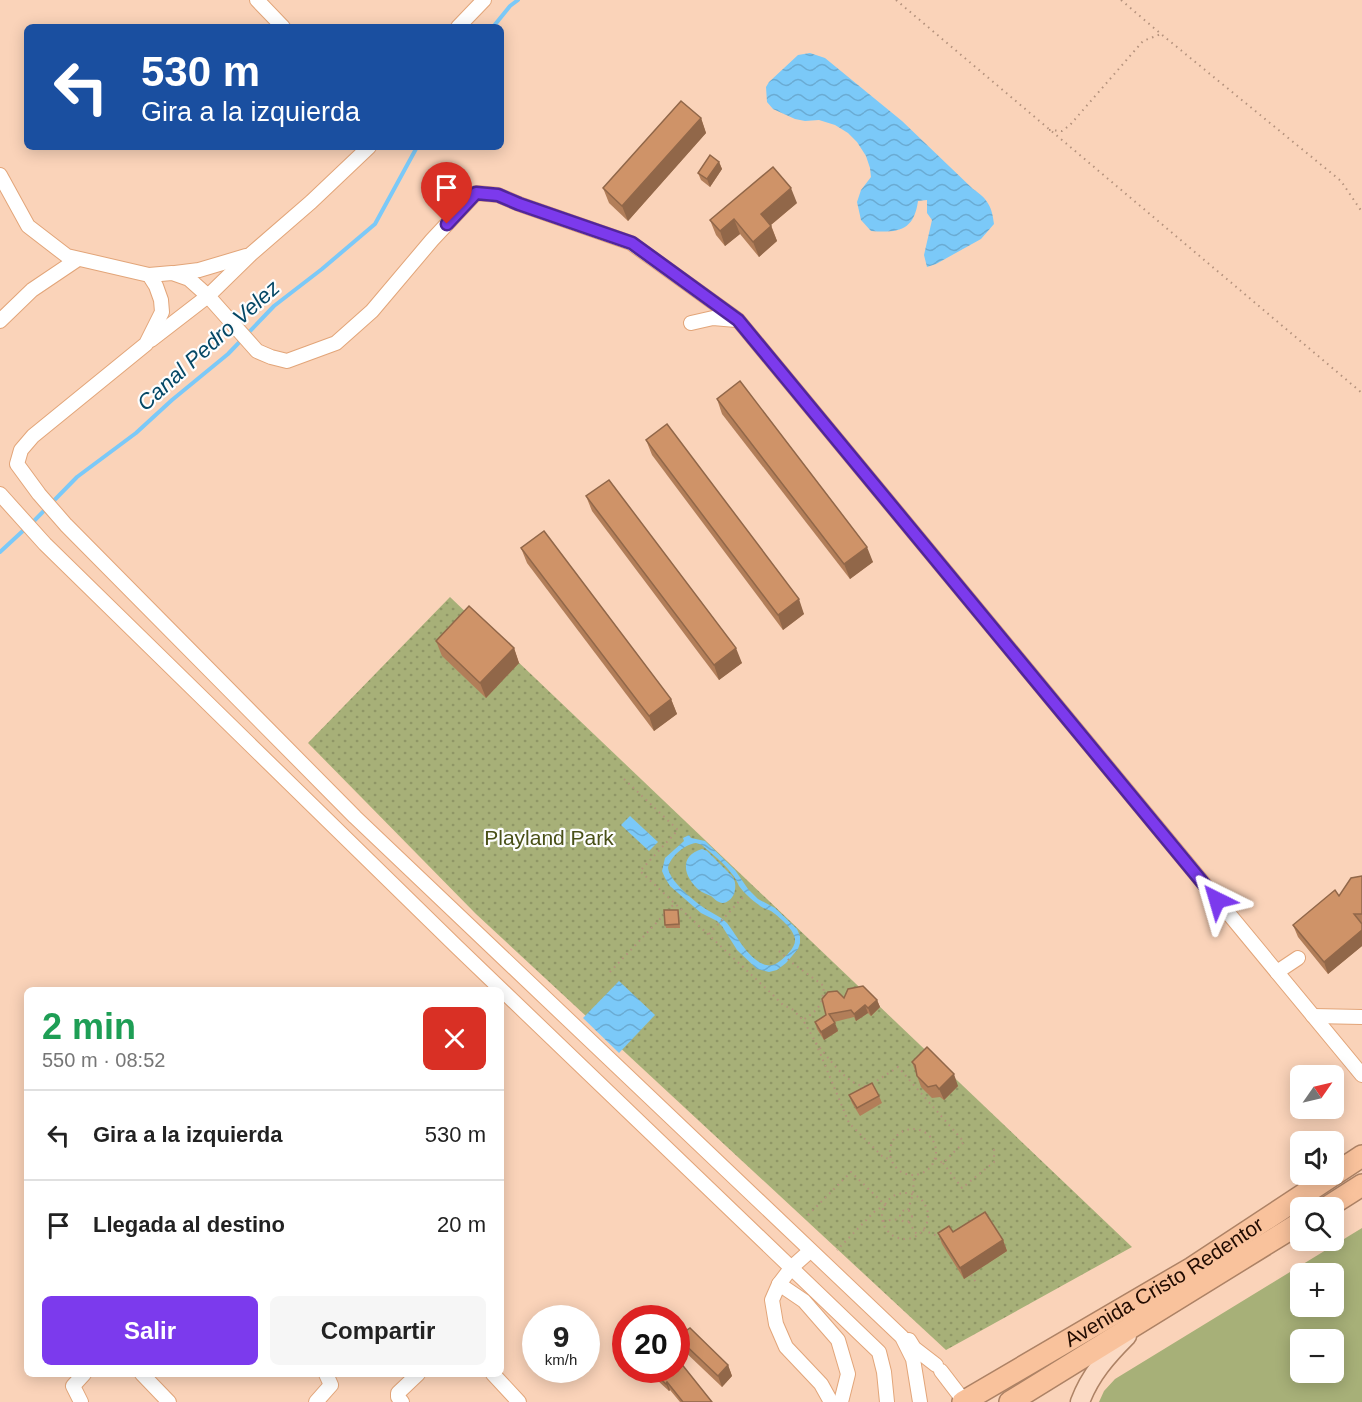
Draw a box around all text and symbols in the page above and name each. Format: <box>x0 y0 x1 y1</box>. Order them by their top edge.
icon: left <box>42 48 120 126</box>
text: 530 m <box>141 48 260 95</box>
text: Gira a la izquierda <box>141 97 360 127</box>
pin <box>421 162 472 224</box>
icon: arrive <box>430 171 463 204</box>
water label: Canal Pedro Velez <box>132 275 285 416</box>
park label: Playland Park <box>484 826 614 849</box>
position arrow <box>1185 868 1249 932</box>
text: 2 min <box>42 1006 136 1047</box>
button: close <box>423 1007 486 1070</box>
text: 550 m · 08:52 <box>42 1049 165 1071</box>
north arrow <box>1290 1065 1344 1119</box>
map controls <box>1290 1065 1344 1383</box>
icon: left <box>42 1119 75 1152</box>
text: Gira a la izquierda <box>93 1122 283 1147</box>
text: 530 m <box>425 1122 486 1147</box>
button: sound <box>1290 1131 1344 1185</box>
button: search <box>1290 1197 1344 1251</box>
icon: arrive <box>42 1209 75 1242</box>
text: Llegada al destino <box>93 1212 285 1237</box>
text: 20 m <box>437 1212 486 1237</box>
street label: Avenida Cristo Redentor <box>1060 1212 1267 1351</box>
button: + <box>1290 1263 1344 1317</box>
button: Salir <box>42 1296 258 1365</box>
button: Compartir <box>270 1296 486 1365</box>
speed limit sign: 20 <box>612 1305 690 1383</box>
text: 9 <box>553 1320 569 1353</box>
button: − <box>1290 1329 1344 1383</box>
text: km/h <box>545 1351 577 1368</box>

